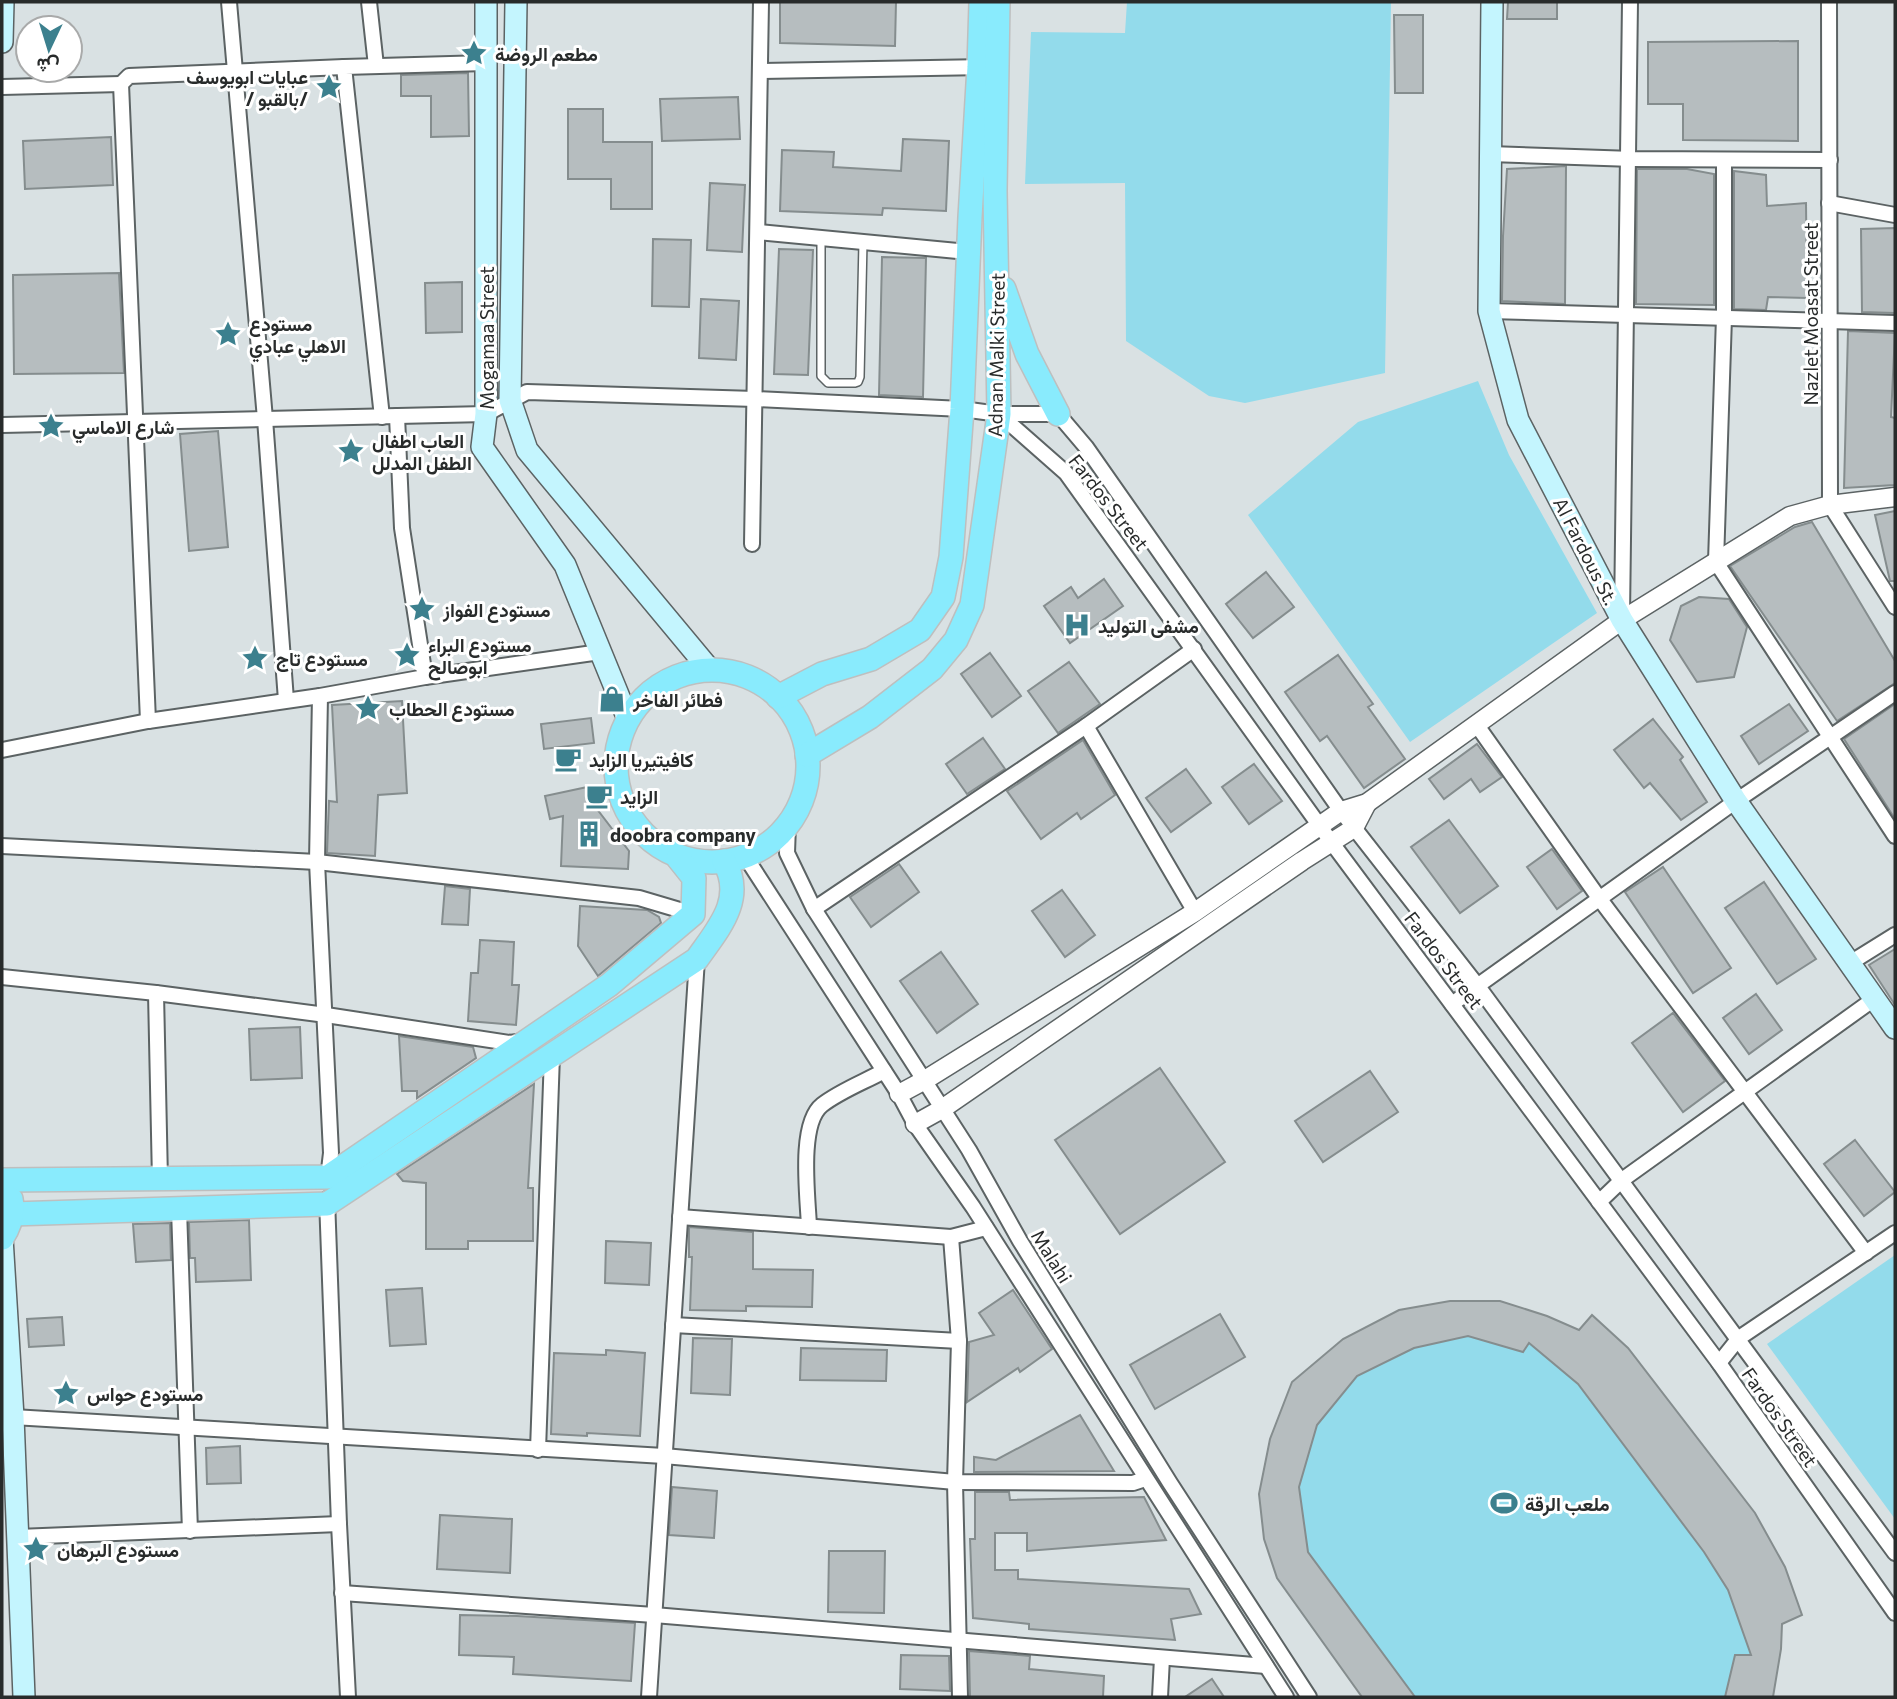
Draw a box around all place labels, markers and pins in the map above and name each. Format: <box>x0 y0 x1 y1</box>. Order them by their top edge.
place icon: مطعم الروضة <box>459 38 489 68</box>
place label: مطعم الروضة <box>495 42 598 67</box>
place label: عبايات ابويوسف / بالقبو/ <box>186 65 308 112</box>
place icon: عبايات ابويوسف / بالقبو/ <box>314 72 344 102</box>
place label: مستودع الاهلي عبادي <box>249 312 346 363</box>
place icon: مستودع الاهلي عبادي <box>213 319 243 349</box>
place icon: شارع الاماسي <box>36 411 66 441</box>
place label: شارع الاماسي <box>72 415 174 444</box>
place label: العاب اطفال الطفل المدلل <box>372 429 472 475</box>
place icon: العاب اطفال الطفل المدلل <box>336 436 366 466</box>
place icon: مستودع الفواز <box>407 594 437 624</box>
place label: مستودع الفواز <box>442 598 550 623</box>
hospital icon: مشفى التوليد <box>1062 610 1092 640</box>
place label: مشفى التوليد <box>1098 614 1199 639</box>
place label: مستودع البراء ابوصالح <box>428 633 532 681</box>
place icon: مستودع البراء ابوصالح <box>392 640 422 670</box>
place icon: مستودع تاج <box>240 643 270 673</box>
place label: مستودع تاج <box>276 647 368 672</box>
shop icon: فطائر الفاخر <box>597 684 627 714</box>
place label: فطائر الفاخر <box>632 688 723 713</box>
place icon: مستودع الحطاب <box>353 693 383 723</box>
place label: مستودع الحطاب <box>389 697 515 722</box>
cafe icon: كافيتيريا الزايد <box>553 744 583 774</box>
place label: كافيتيريا الزايد <box>589 748 694 773</box>
cafe icon: الزايد <box>584 781 614 811</box>
place label: الزايد <box>620 785 658 810</box>
building icon: doobra company <box>574 819 604 849</box>
place label: doobra company <box>610 823 756 846</box>
place icon: مستودع حواس <box>51 1378 81 1408</box>
place label: مستودع حواس <box>87 1382 203 1407</box>
sports icon: ملعب الرقة <box>1489 1488 1519 1518</box>
place label: ملعب الرقة <box>1525 1492 1610 1517</box>
place icon: مستودع البرهان <box>21 1534 51 1564</box>
place label: مستودع البرهان <box>57 1538 179 1563</box>

